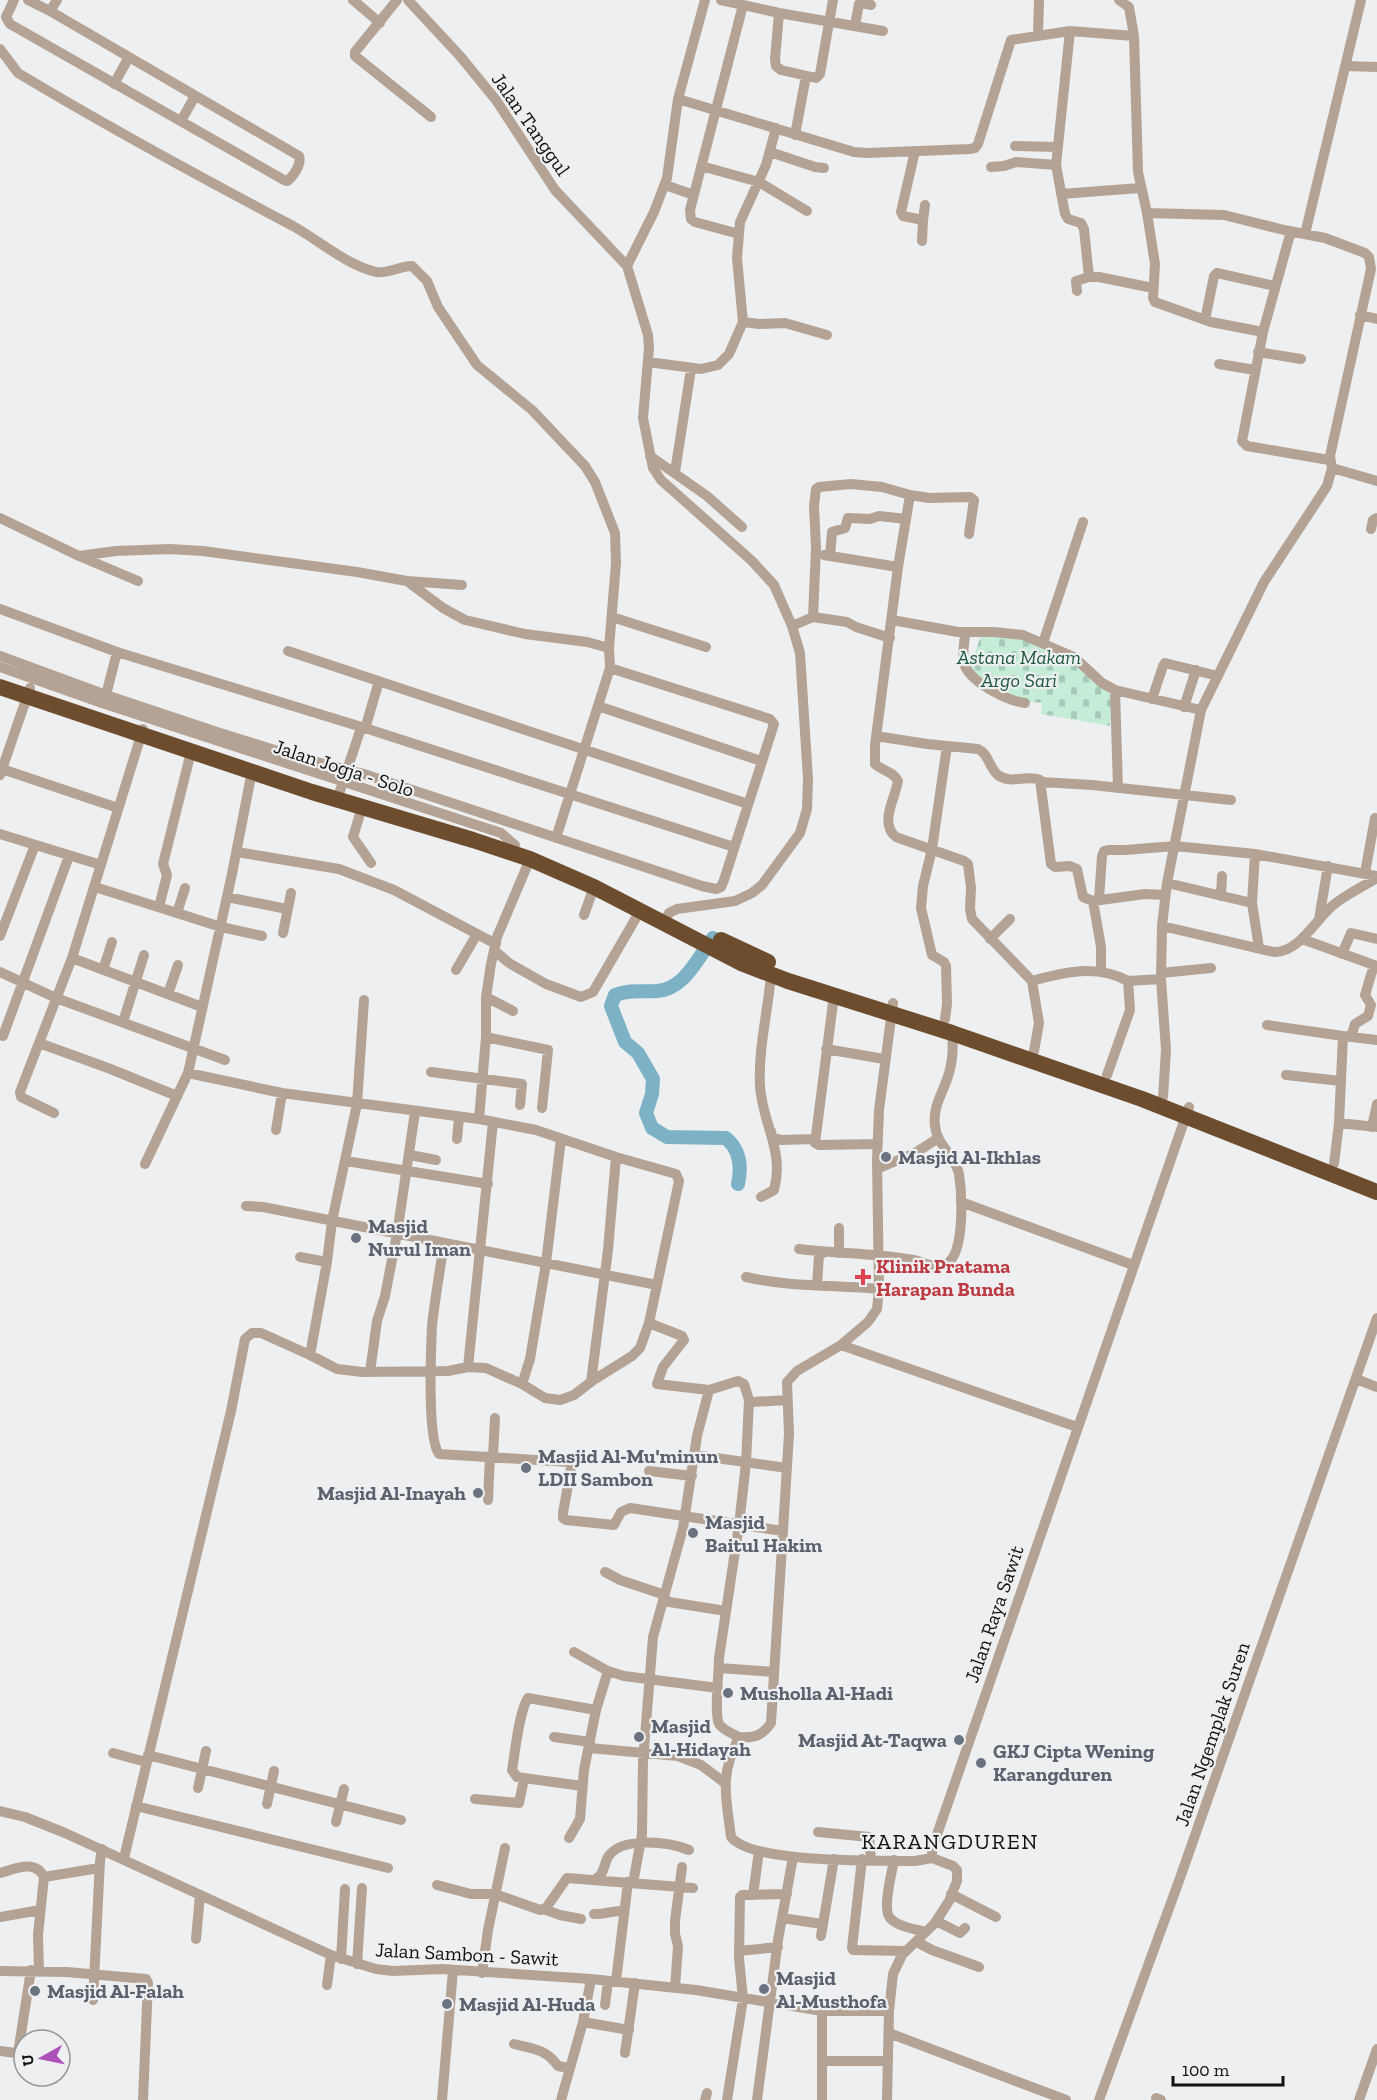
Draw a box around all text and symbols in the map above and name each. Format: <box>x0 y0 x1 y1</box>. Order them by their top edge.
street label: Jalan Tanggul <box>487 68 575 180</box>
park label: Astana Makam Argo Sari <box>956 645 1081 692</box>
street label: Jalan Jogja - Solo <box>271 734 417 802</box>
place label: Masjid Al-Ikhlas <box>898 1145 1041 1169</box>
marker: Masjid Al-Ikhlas <box>879 1150 893 1164</box>
place label: Masjid Nurul Iman <box>368 1214 471 1261</box>
marker: Masjid Nurul Iman <box>349 1231 363 1245</box>
place label: Klinik Pratama Harapan Bunda <box>876 1254 1015 1301</box>
marker: Klinik Pratama Harapan Bunda <box>854 1268 872 1286</box>
place label: Masjid Al-Mu'minun LDII Sambon <box>538 1444 719 1491</box>
marker: Masjid Al-Mu'minun LDII Sambon <box>519 1461 533 1475</box>
place label: Masjid Al-Inayah <box>317 1481 466 1505</box>
marker: Masjid Al-Inayah <box>471 1486 485 1500</box>
place label: Masjid Baitul Hakim <box>705 1510 823 1557</box>
marker: Masjid Baitul Hakim <box>686 1526 700 1540</box>
street label: Jalan Raya Sawit <box>959 1542 1029 1686</box>
street label: Jalan Ngemplak Suren <box>1169 1638 1255 1829</box>
place label: Musholla Al-Hadi <box>740 1681 893 1705</box>
marker: Musholla Al-Hadi <box>721 1686 735 1700</box>
place label: Masjid Al-Hidayah <box>651 1714 751 1761</box>
place label: Masjid At-Taqwa <box>798 1728 947 1752</box>
marker: Masjid Al-Hidayah <box>632 1730 646 1744</box>
marker: Masjid At-Taqwa <box>952 1733 966 1747</box>
place label: GKJ Cipta Wening Karangduren <box>993 1739 1155 1786</box>
marker: GKJ Cipta Wening Karangduren <box>974 1756 988 1770</box>
district label: KARANGDUREN <box>861 1828 1039 1855</box>
street label: Jalan Sambon - Sawit <box>375 1937 560 1971</box>
place label: Masjid Al-Musthofa <box>776 1966 887 2013</box>
place label: Masjid Al-Falah <box>47 1979 184 2003</box>
marker: Masjid Al-Musthofa <box>757 1982 771 1996</box>
marker: Masjid Al-Falah <box>28 1984 42 1998</box>
place label: Masjid Al-Huda <box>459 1992 595 2016</box>
marker: Masjid Al-Huda <box>440 1997 454 2011</box>
north arrow <box>12 2028 72 2088</box>
scale bar <box>1173 2049 1282 2087</box>
text: U <box>17 2053 38 2067</box>
text: 100 m <box>1182 2059 1230 2081</box>

